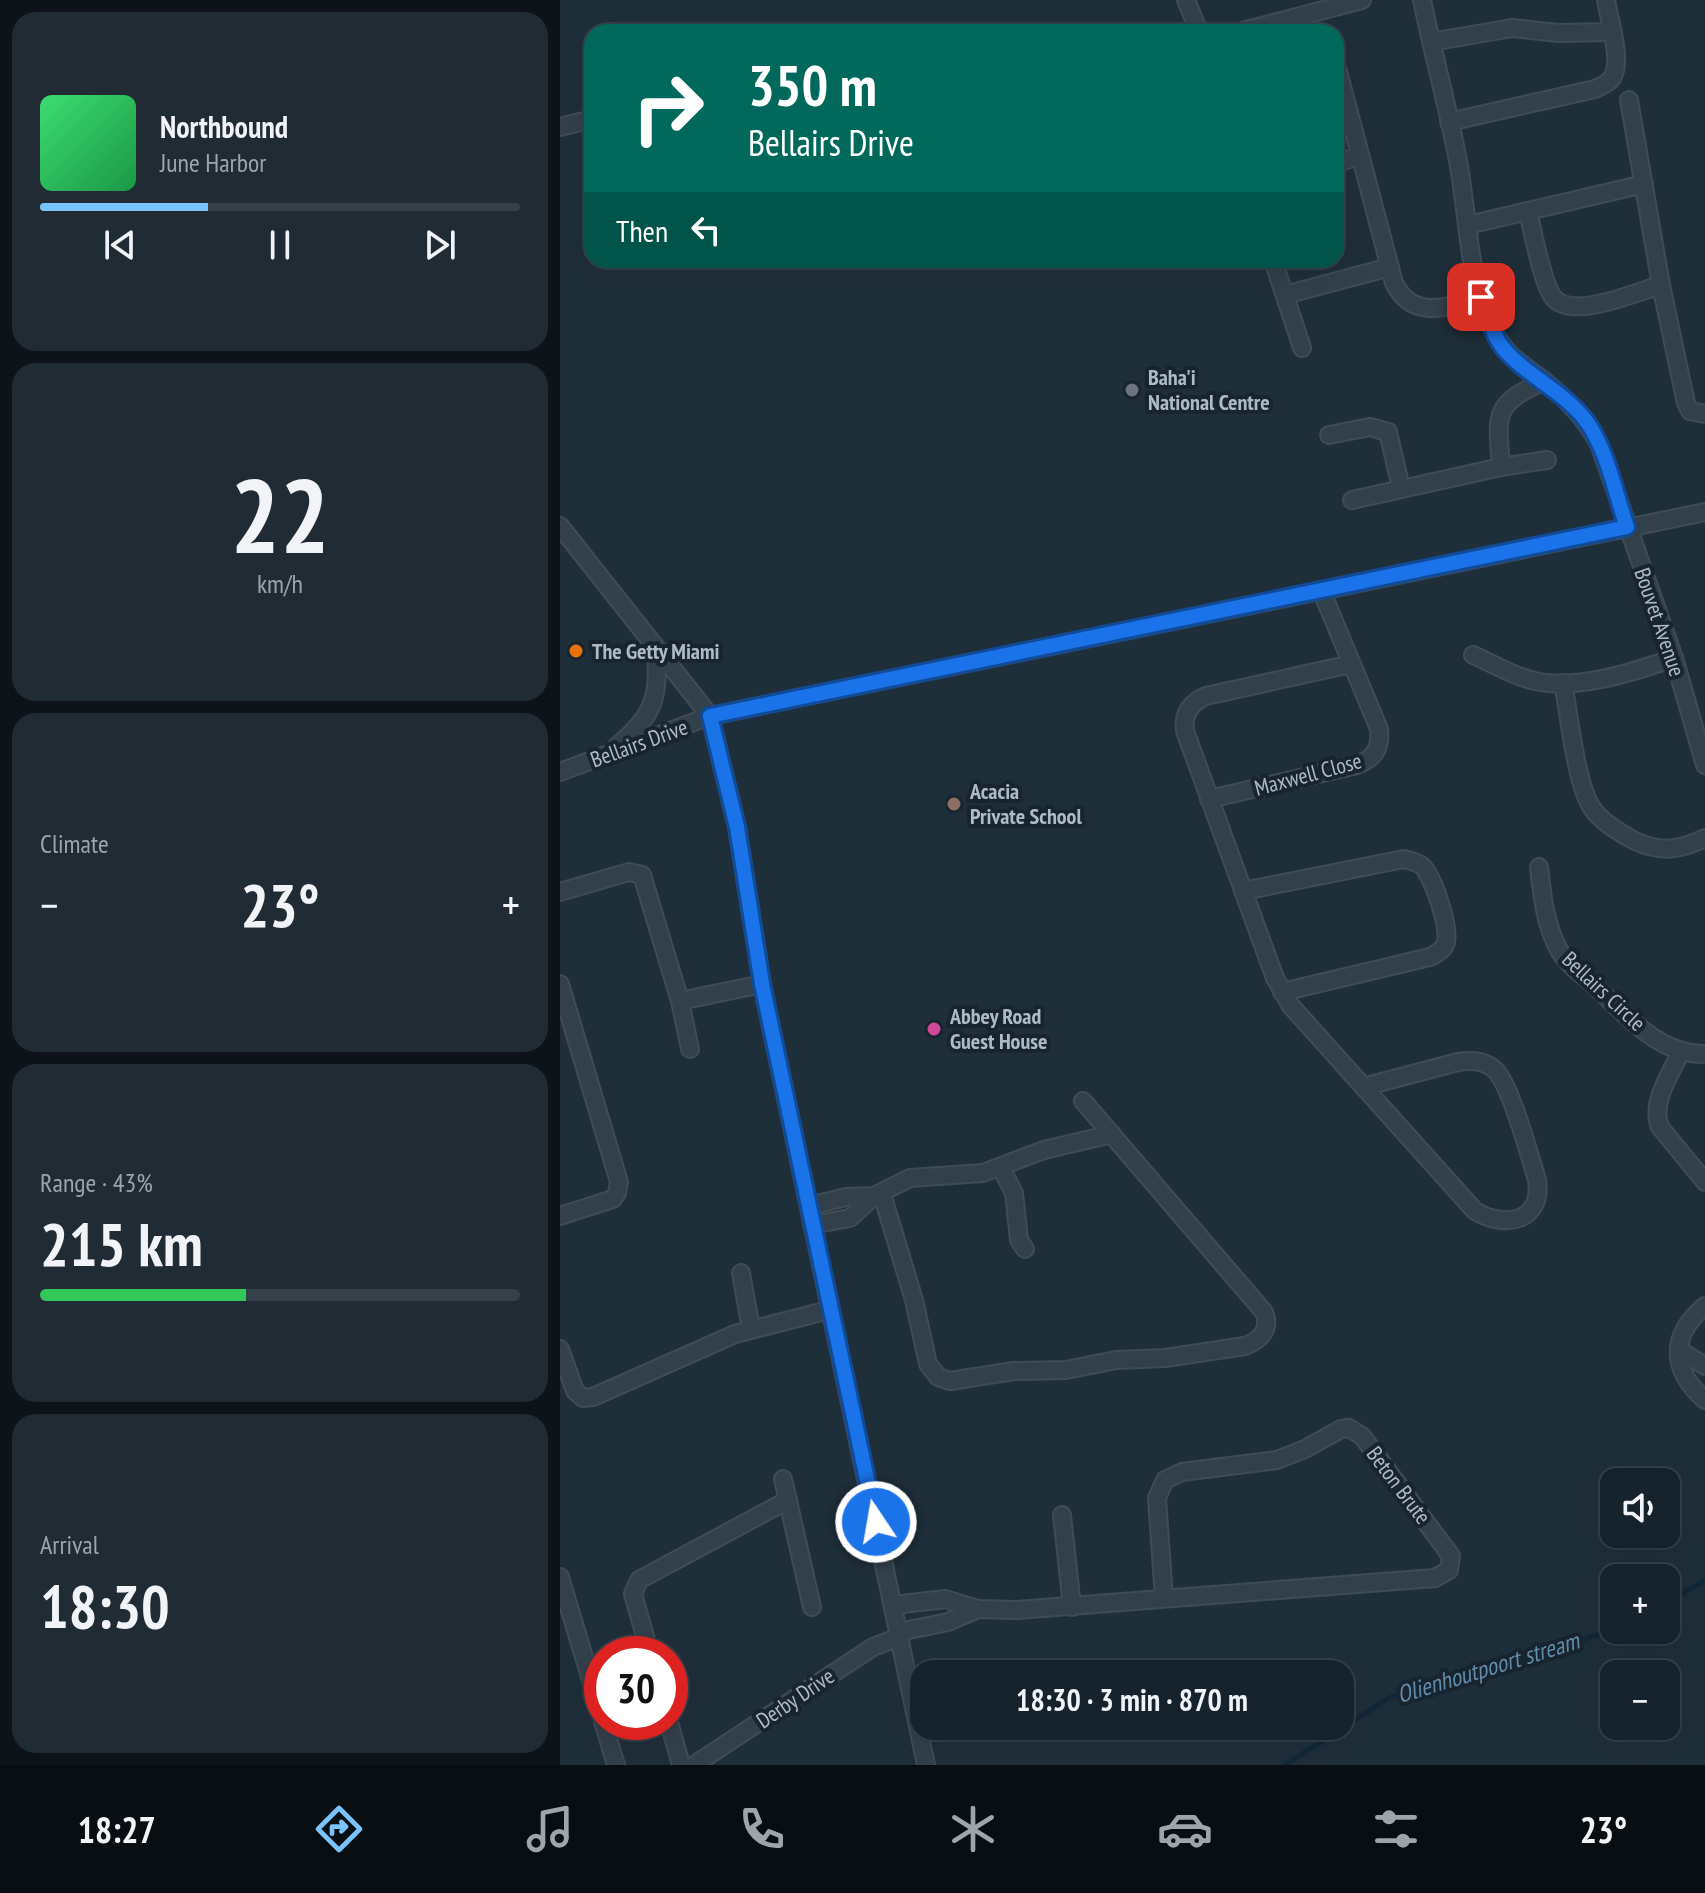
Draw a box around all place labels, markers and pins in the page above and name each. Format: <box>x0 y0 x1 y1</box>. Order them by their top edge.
pin <box>1447 263 1515 331</box>
place label: Baha'i National Centre <box>1148 363 1270 416</box>
marker: Baha'i National Centre <box>1123 381 1141 399</box>
place label: The Getty Miami <box>592 637 720 665</box>
marker: The Getty Miami <box>567 642 585 660</box>
place label: Acacia Private School <box>969 777 1082 830</box>
marker: Acacia Private School <box>945 795 963 813</box>
place label: Abbey Road Guest House <box>949 1002 1047 1055</box>
marker: Abbey Road Guest House <box>925 1020 943 1038</box>

